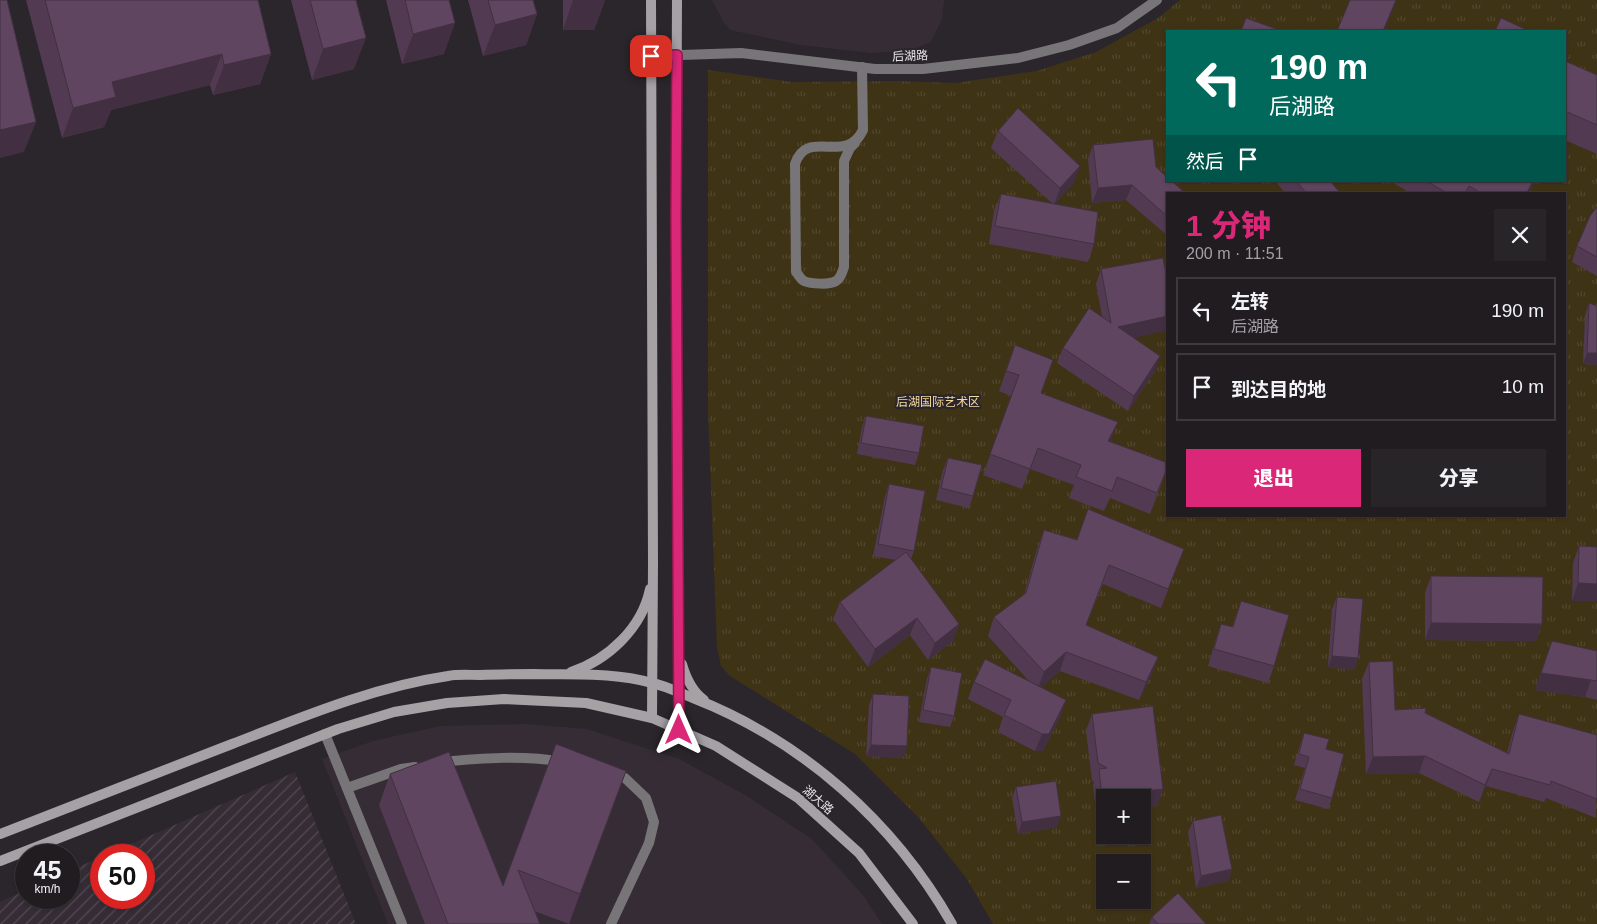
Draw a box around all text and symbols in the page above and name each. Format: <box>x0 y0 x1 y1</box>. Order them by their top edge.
pin <box>630 35 672 77</box>
icon: arrive <box>637 42 665 70</box>
text: 190 m <box>1269 47 1368 86</box>
street label: 后湖路 <box>892 48 928 64</box>
icon: left <box>1186 50 1251 115</box>
text: 后湖路 <box>1269 94 1335 119</box>
icon: arrive <box>1234 145 1262 173</box>
text: 然后 <box>1186 151 1224 172</box>
text: 1 分钟 <box>1186 209 1271 242</box>
button: close <box>1494 209 1546 261</box>
text: 200 m · 11:51 <box>1186 245 1284 262</box>
text: 左转 <box>1231 291 1269 312</box>
icon: left <box>1188 297 1216 325</box>
text: 190 m <box>1491 300 1544 321</box>
text: 后湖路 <box>1231 318 1279 335</box>
icon: arrive <box>1188 373 1216 401</box>
text: 10 m <box>1502 376 1544 397</box>
text: 到达目的地 <box>1231 379 1326 400</box>
park label: 后湖国际艺术区 <box>896 395 980 409</box>
button: 退出 <box>1186 449 1361 507</box>
button: 分享 <box>1371 449 1546 507</box>
position arrow <box>652 703 704 755</box>
street label: 湖大路 <box>800 783 836 817</box>
map controls <box>1096 789 1151 909</box>
button: + <box>1096 789 1151 844</box>
speed limit sign: 50 <box>90 844 155 909</box>
button: − <box>1096 854 1151 909</box>
text: 45 <box>34 856 61 884</box>
text: km/h <box>34 882 61 896</box>

